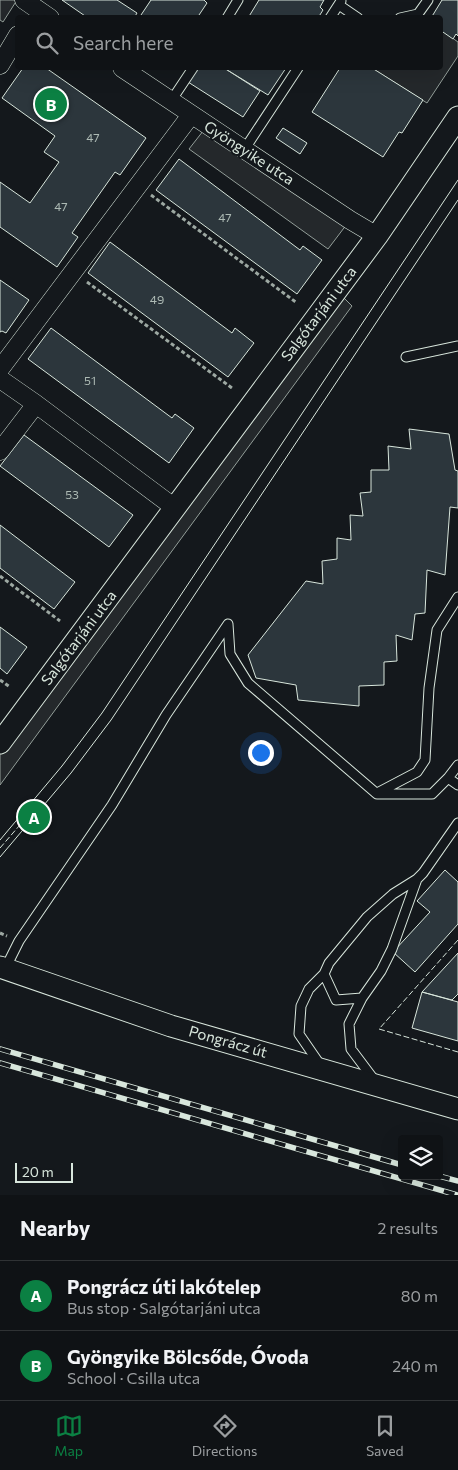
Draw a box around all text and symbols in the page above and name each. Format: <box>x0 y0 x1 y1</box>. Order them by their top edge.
search box <box>15 15 443 70</box>
icon: search <box>33 29 61 57</box>
text: Search here <box>73 31 173 54</box>
pin: B <box>35 85 67 123</box>
street label: Gyöngyike utca <box>201 116 298 188</box>
house number: 47 <box>86 130 100 144</box>
house number: 47 <box>54 199 68 213</box>
house number: 47 <box>218 210 232 224</box>
street label: Salgótarjáni utca <box>277 263 360 364</box>
house number: 49 <box>150 292 164 306</box>
house number: 51 <box>84 373 96 387</box>
house number: 53 <box>65 487 79 501</box>
street label: Salgótarjáni utca <box>37 587 120 688</box>
your location <box>248 740 274 766</box>
pin: A <box>18 798 50 836</box>
street label: Pongrácz út <box>187 1021 270 1061</box>
map controls <box>398 1135 443 1180</box>
button: layers <box>398 1135 443 1180</box>
scale bar <box>15 1160 72 1183</box>
text: 20 m <box>22 1163 54 1180</box>
text: Nearby <box>20 1215 90 1240</box>
text: 2 results <box>377 1218 438 1237</box>
text: Pongrácz úti lakótelep <box>67 1275 261 1298</box>
text: A <box>30 1286 42 1305</box>
text: 80 m <box>401 1286 438 1305</box>
text: Bus stop · Salgótarjáni utca <box>67 1298 261 1317</box>
text: Gyöngyike Bölcsőde, Óvoda <box>67 1345 309 1368</box>
text: B <box>31 1356 41 1375</box>
text: 240 m <box>392 1356 438 1375</box>
text: School · Csilla utca <box>67 1368 200 1387</box>
tab: Map <box>54 1412 83 1459</box>
tab: Directions <box>192 1412 257 1459</box>
tab: Saved <box>366 1412 404 1459</box>

